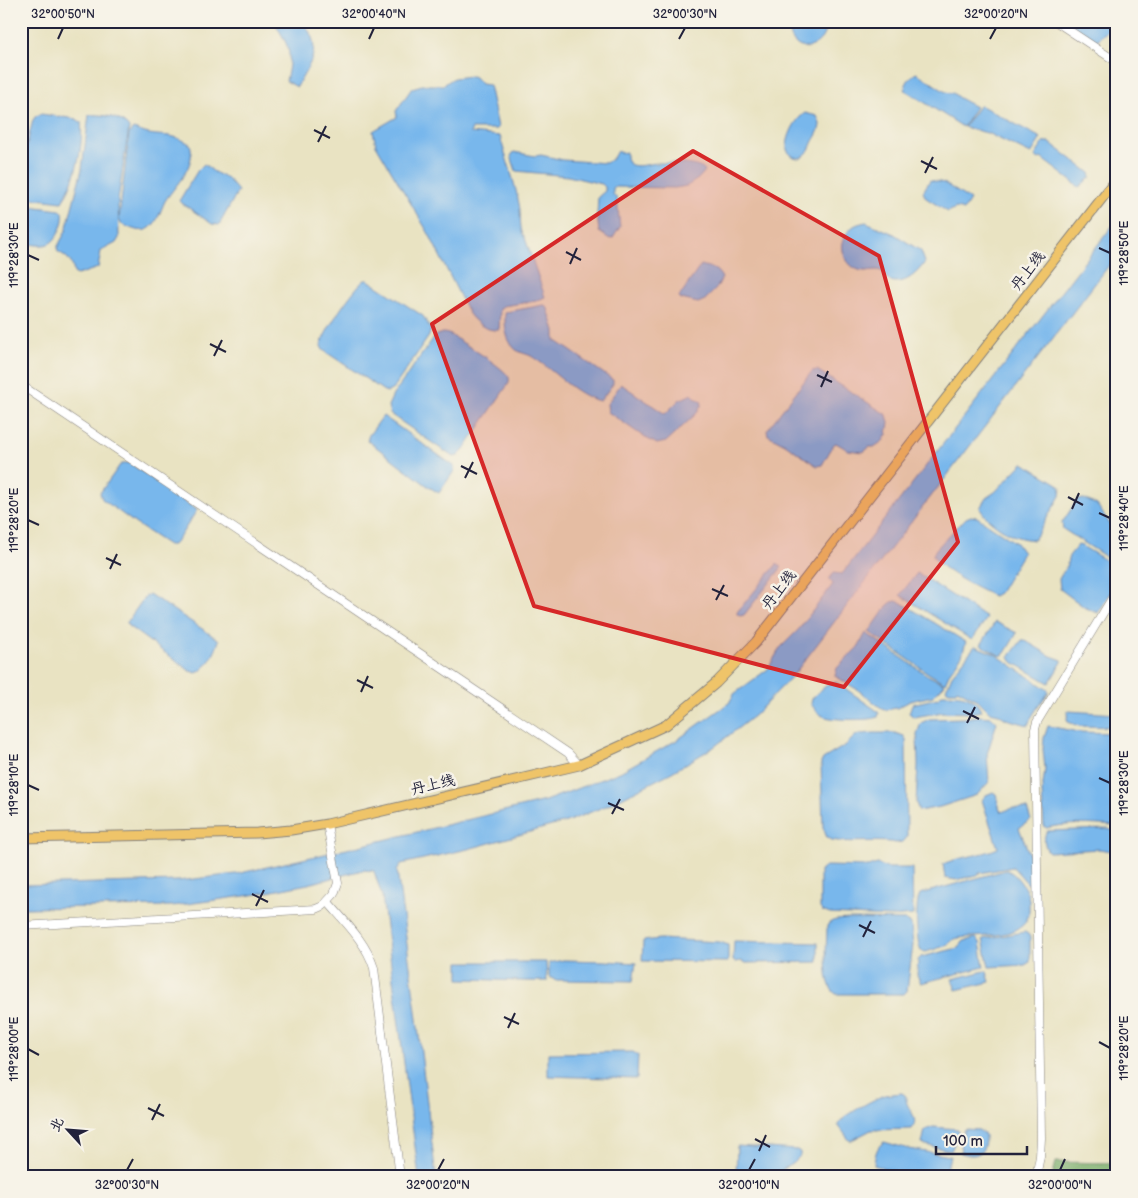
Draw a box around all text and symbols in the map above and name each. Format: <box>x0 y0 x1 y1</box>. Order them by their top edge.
text: 32°00'50"N <box>31 7 95 22</box>
text: 32°00'40"N <box>342 7 406 22</box>
text: 32°00'30"N <box>653 7 717 22</box>
text: 32°00'20"N <box>964 7 1028 22</box>
text: 119°28'50"E <box>1117 220 1132 285</box>
text: 119°28'30"E <box>7 222 22 288</box>
street label: 丹上线 <box>1007 247 1049 295</box>
text: 119°28'40"E <box>1117 485 1132 551</box>
text: 119°28'20"E <box>7 487 22 553</box>
street label: 丹上线 <box>758 566 800 614</box>
text: 119°28'30"E <box>1117 750 1132 816</box>
text: 119°28'10"E <box>7 754 22 816</box>
street label: 丹上线 <box>409 771 457 799</box>
text: 119°28'20"E <box>1117 1015 1132 1081</box>
text: 119°28'00"E <box>7 1016 22 1082</box>
north arrow <box>42 1106 92 1156</box>
text: 北 <box>46 1115 67 1135</box>
scale bar <box>936 1123 1027 1155</box>
text: 100 m <box>943 1132 983 1151</box>
text: 32°00'30"N <box>95 1178 159 1193</box>
text: 32°00'20"N <box>406 1178 470 1193</box>
text: 32°00'10"N <box>718 1178 780 1193</box>
text: 32°00'00"N <box>1028 1178 1092 1193</box>

